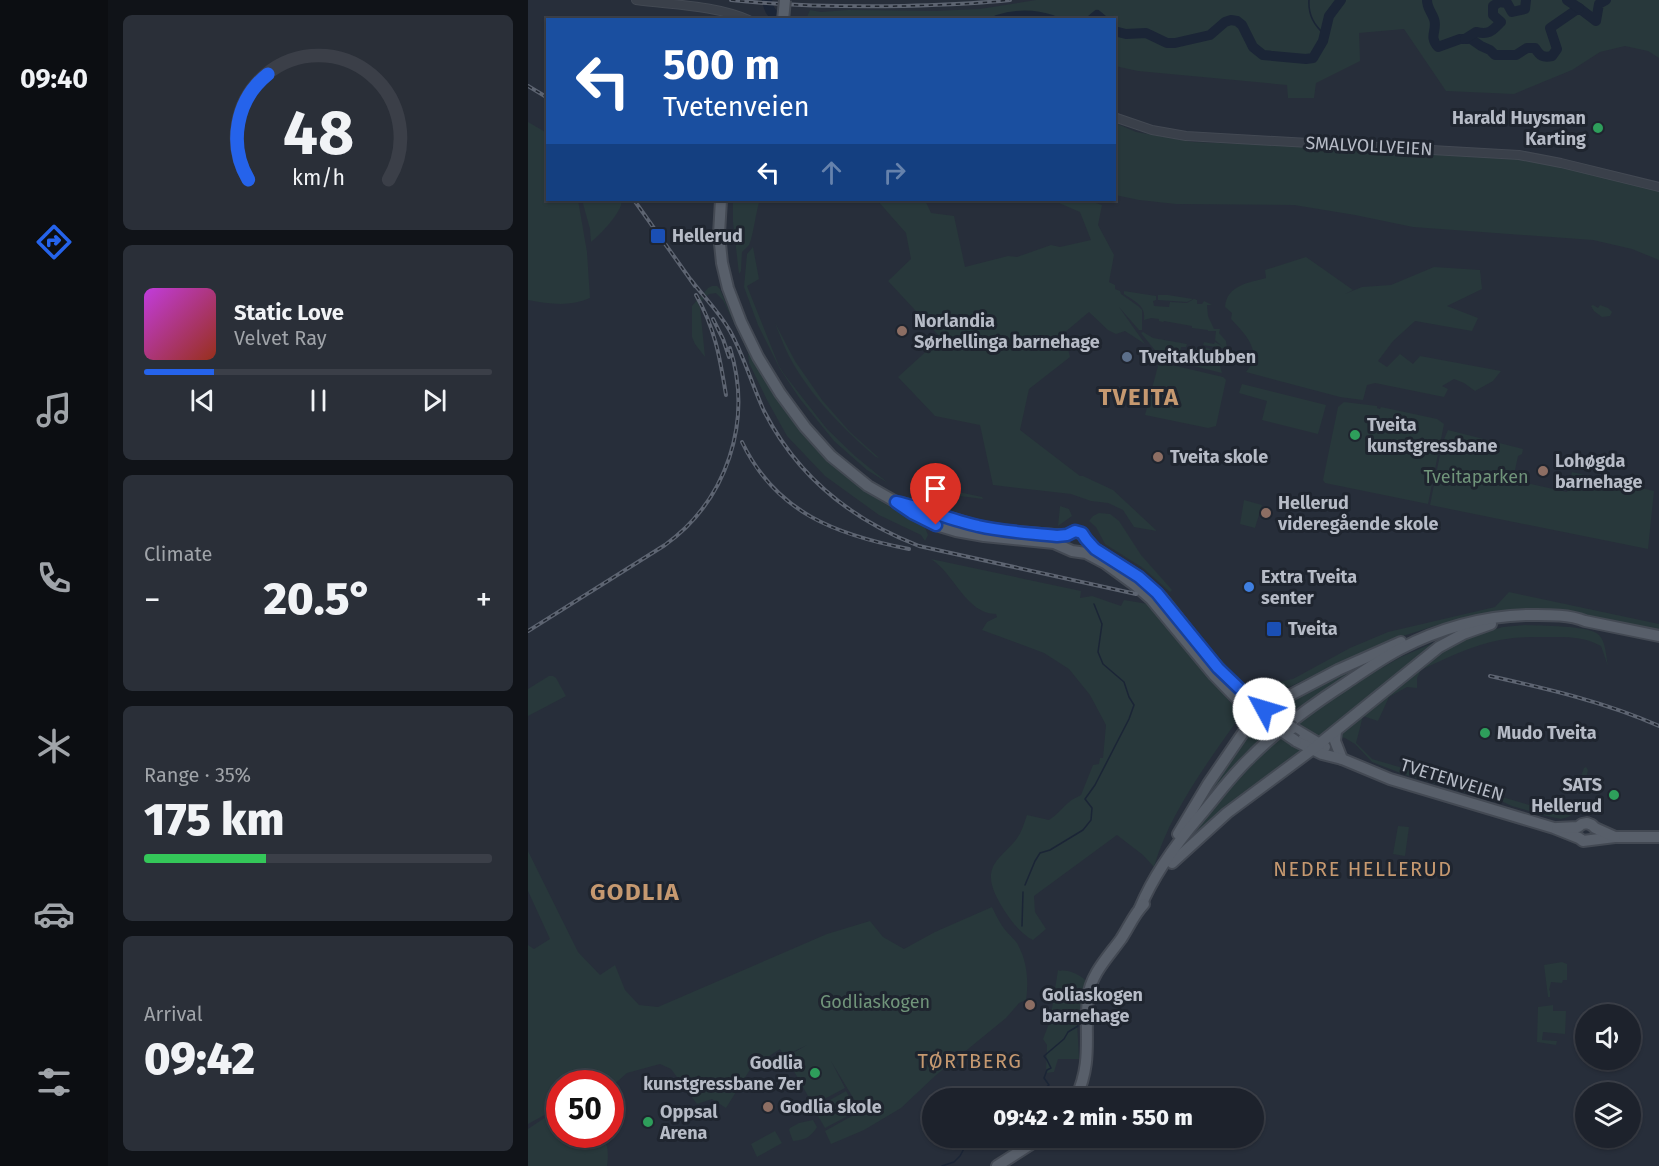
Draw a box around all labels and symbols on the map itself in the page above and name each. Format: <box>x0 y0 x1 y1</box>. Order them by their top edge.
place label: Harald Huysman Karting <box>1452 107 1586 150</box>
marker: Harald Huysman Karting <box>1591 121 1605 135</box>
street label: SMALVOLLVEIEN <box>1305 132 1433 160</box>
place label: Hellerud <box>672 225 743 247</box>
marker: Hellerud <box>649 227 667 245</box>
place label: Norlandia Sørhellinga barnehage <box>914 310 1100 353</box>
marker: Norlandia Sørhellinga barnehage <box>895 324 909 338</box>
place label: Tveitaklubben <box>1139 346 1256 368</box>
marker: Tveitaklubben <box>1120 350 1134 364</box>
district label: TVEITA <box>1098 383 1180 411</box>
place label: Tveita kunstgressbane <box>1367 414 1497 457</box>
marker: Tveita kunstgressbane <box>1348 428 1362 442</box>
place label: Tveita skole <box>1170 446 1268 468</box>
marker: Tveita skole <box>1151 450 1165 464</box>
place label: Lohøgda barnehage <box>1555 450 1643 493</box>
pin <box>910 463 961 525</box>
marker: Lohøgda barnehage <box>1536 464 1550 478</box>
park label: Tveitaparken <box>1423 466 1529 488</box>
place label: Hellerud videregående skole <box>1277 492 1439 535</box>
marker: Hellerud videregående skole <box>1259 506 1273 520</box>
place label: Extra Tveita senter <box>1261 566 1357 609</box>
marker: Extra Tveita senter <box>1242 580 1256 594</box>
place label: Tveita <box>1288 618 1338 640</box>
marker: Tveita <box>1265 620 1283 638</box>
position arrow <box>1232 677 1296 741</box>
place label: Mudo Tveita <box>1497 722 1597 744</box>
marker: Mudo Tveita <box>1478 726 1492 740</box>
street label: TVETENVEIEN <box>1398 754 1506 806</box>
place label: SATS Hellerud <box>1531 774 1602 817</box>
marker: SATS Hellerud <box>1607 788 1621 802</box>
district label: NEDRE HELLERUD <box>1273 857 1453 881</box>
district label: GODLIA <box>590 878 680 906</box>
place label: Goliaskogen barnehage <box>1042 984 1143 1027</box>
park label: Godliaskogen <box>820 991 930 1013</box>
marker: Goliaskogen barnehage <box>1023 998 1037 1012</box>
district label: TØRTBERG <box>918 1049 1022 1073</box>
place label: Godlia kunstgressbane 7er <box>643 1052 804 1095</box>
marker: Godlia kunstgressbane 7er <box>808 1066 822 1080</box>
speed limit sign: 50 <box>546 1070 624 1148</box>
place label: Godlia skole <box>780 1096 882 1118</box>
marker: Godlia skole <box>761 1100 775 1114</box>
place label: Oppsal Arena <box>659 1101 718 1144</box>
marker: Oppsal Arena <box>641 1115 655 1129</box>

